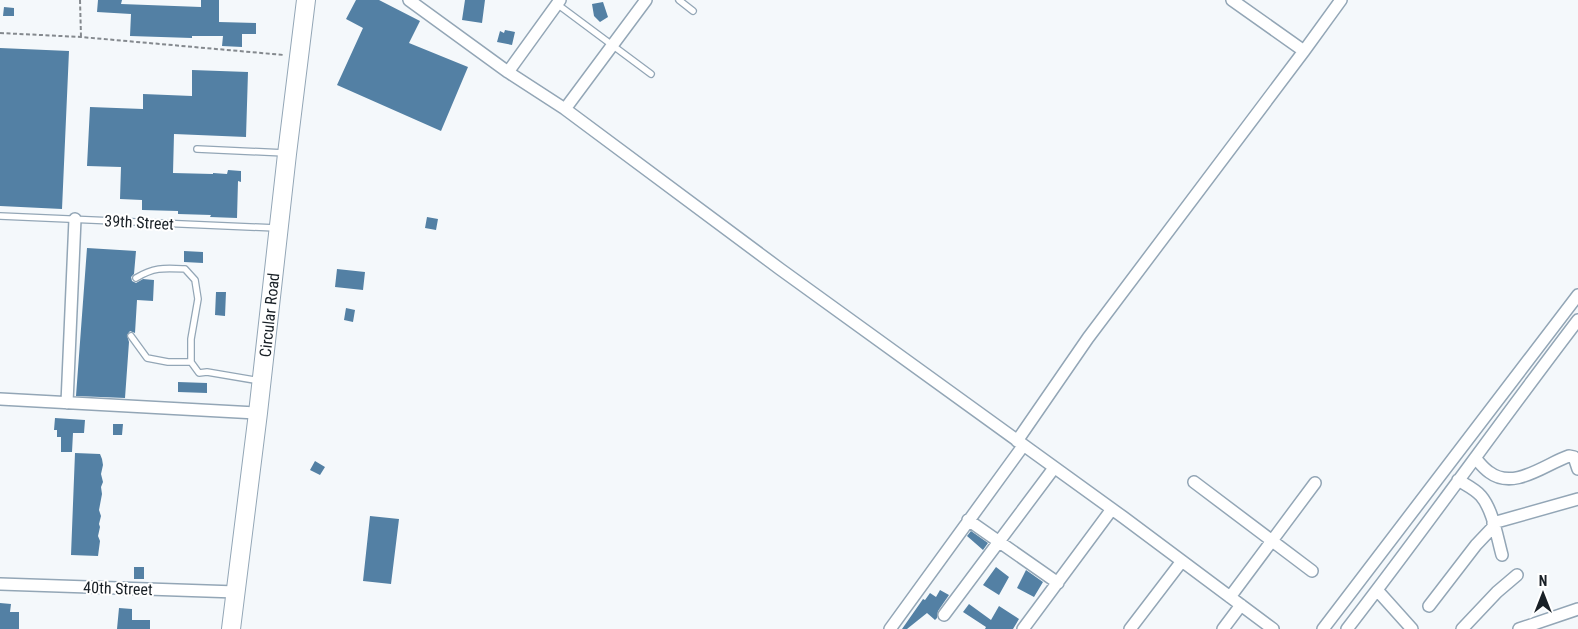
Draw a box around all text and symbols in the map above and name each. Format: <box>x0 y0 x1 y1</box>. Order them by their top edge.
street label: 39th Street <box>104 211 174 234</box>
street label: Circular Road <box>256 272 283 358</box>
north arrow <box>1518 569 1568 619</box>
text: N <box>1539 573 1547 589</box>
street label: 40th Street <box>83 578 153 599</box>

